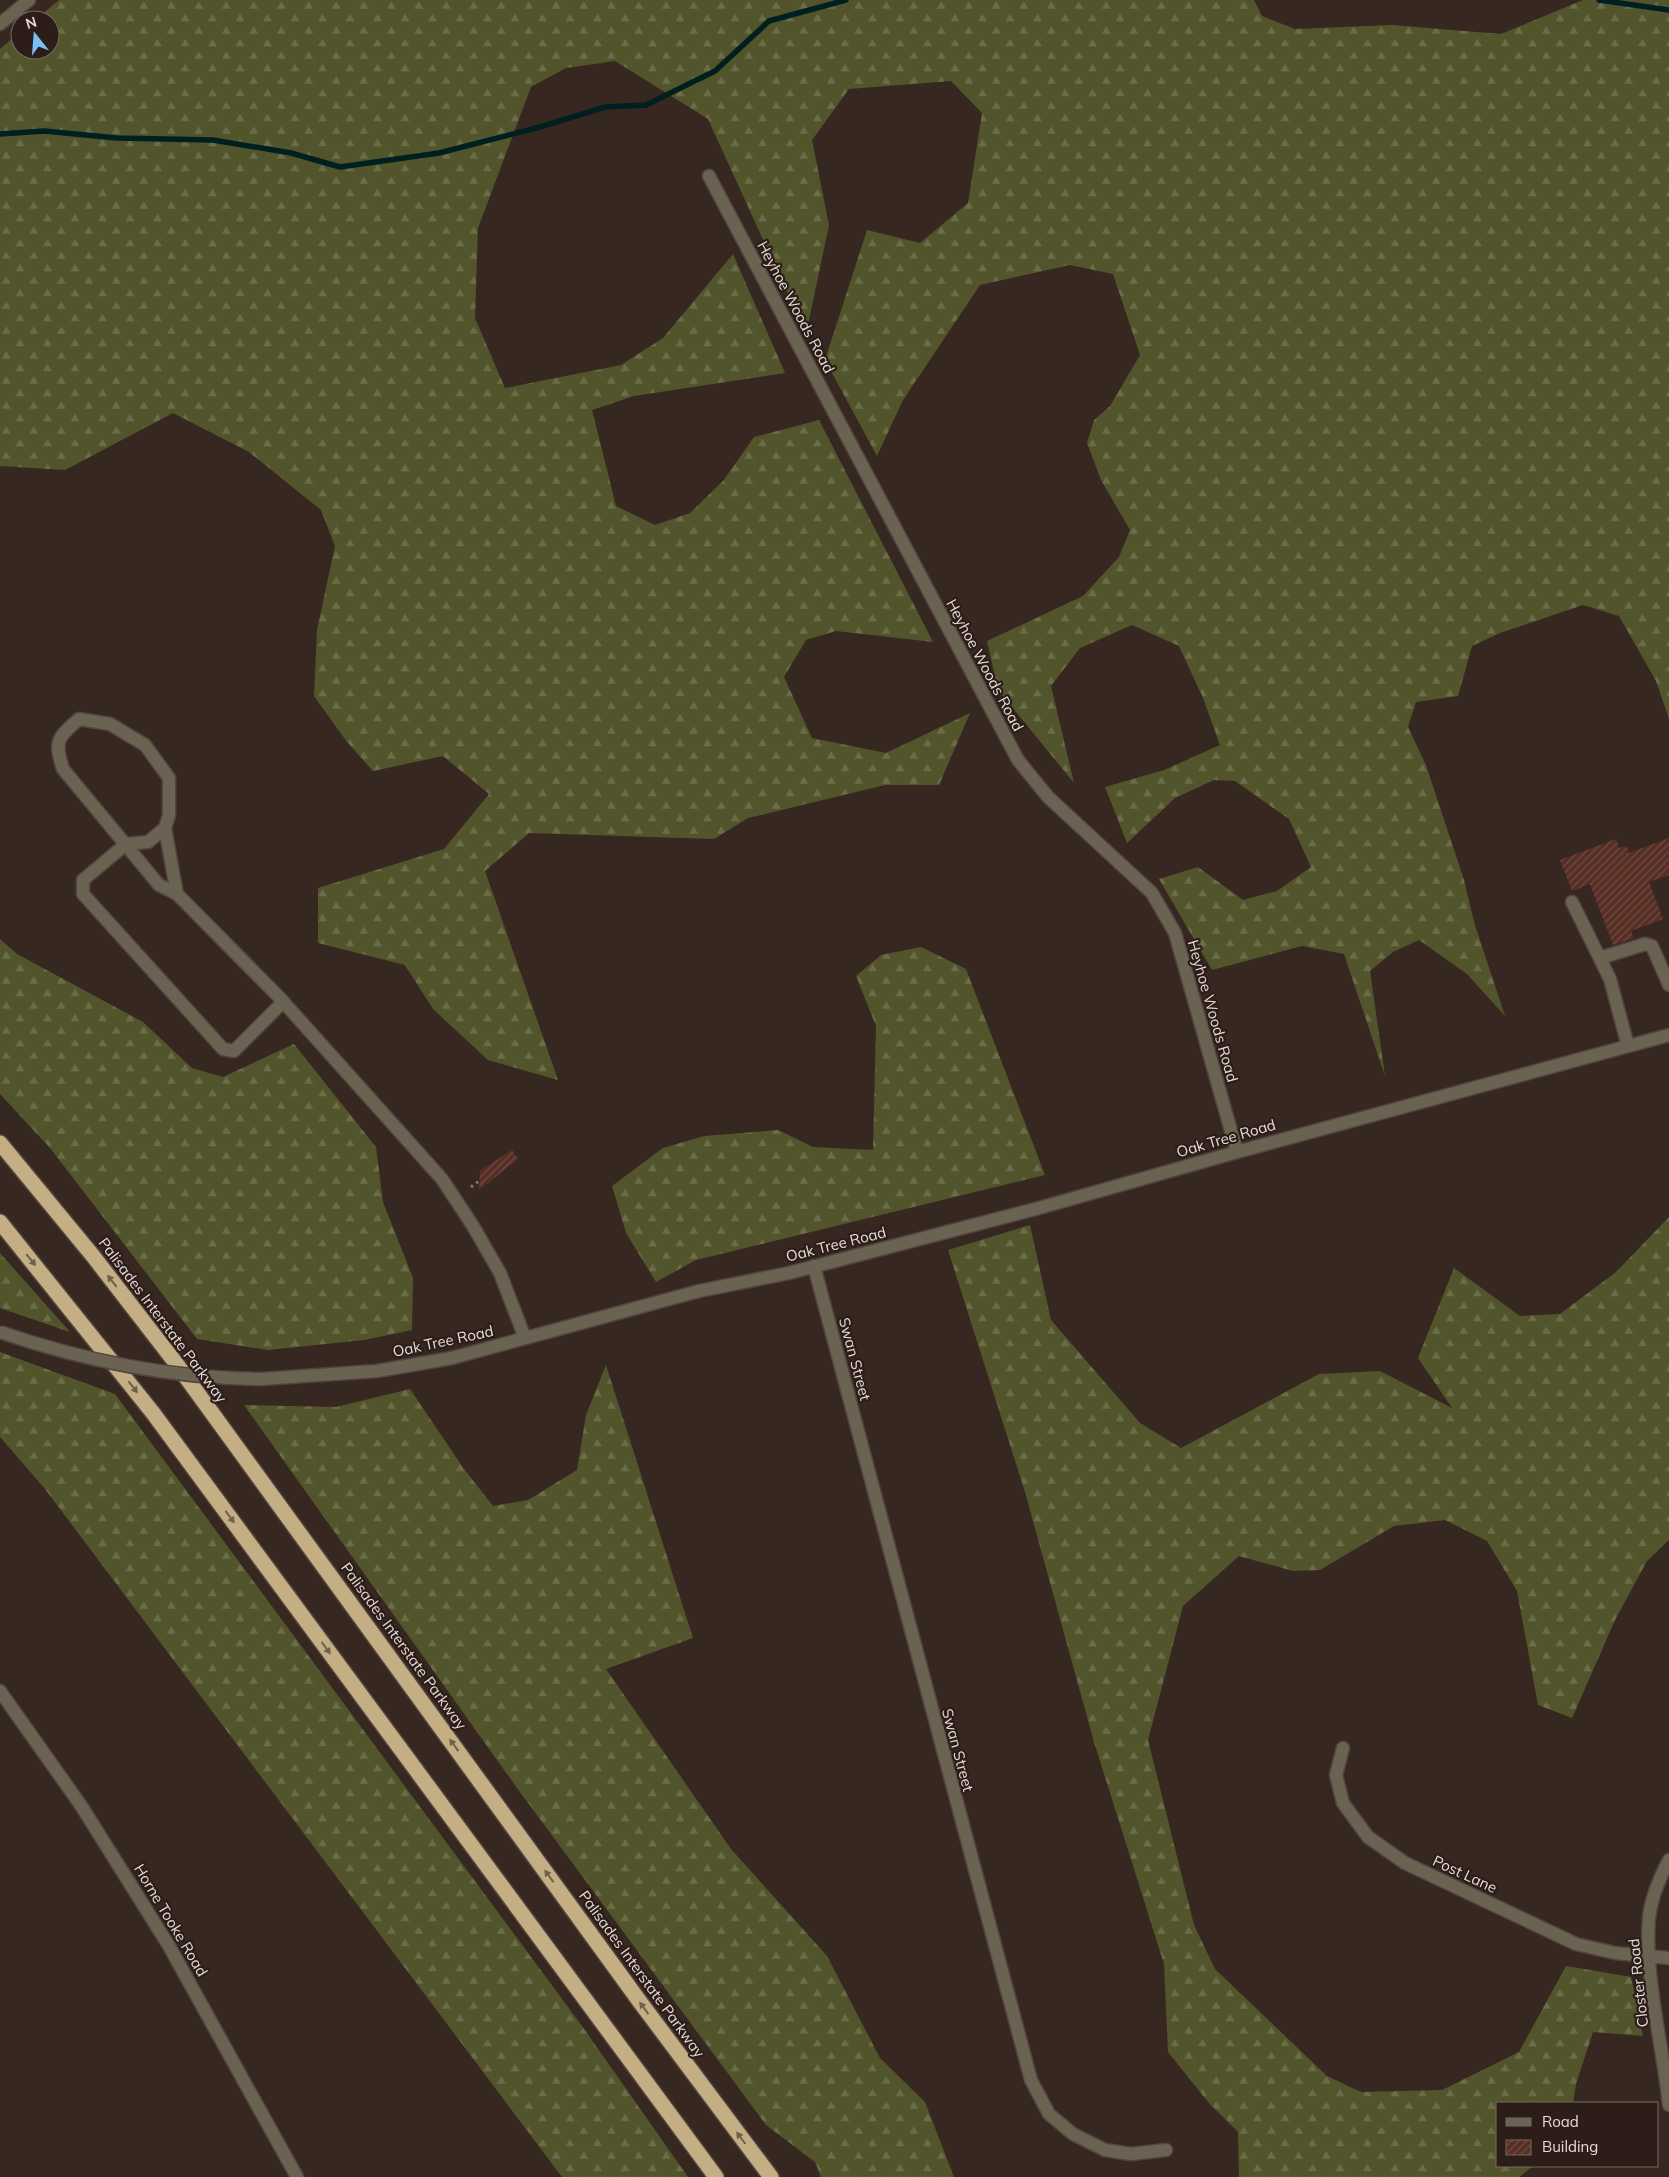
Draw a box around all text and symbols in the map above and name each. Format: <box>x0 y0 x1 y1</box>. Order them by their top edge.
north arrow <box>10 10 60 60</box>
text: N <box>24 12 39 33</box>
street label: Heyhoe Woods Road <box>753 238 839 376</box>
street label: Heyhoe Woods Road <box>942 596 1028 734</box>
street label: Heyhoe Woods Road <box>1184 938 1242 1084</box>
street label: Oak Tree Road <box>1174 1115 1278 1161</box>
street label: Oak Tree Road <box>784 1222 888 1266</box>
street label: Palisades Interstate Parkway <box>95 1234 231 1406</box>
one-way arrow <box>26 1253 37 1266</box>
one-way arrow <box>106 1275 117 1288</box>
street label: Swan Street <box>835 1315 875 1403</box>
street label: Oak Tree Road <box>391 1321 495 1361</box>
one-way arrow <box>127 1380 138 1393</box>
one-way arrow <box>225 1510 235 1524</box>
street label: Palisades Interstate Parkway <box>337 1559 471 1733</box>
one-way arrow <box>321 1641 331 1655</box>
street label: Swan Street <box>938 1706 978 1794</box>
one-way arrow <box>448 1739 459 1752</box>
street label: Post Lane <box>1430 1851 1500 1897</box>
street label: Horne Tooke Road <box>130 1860 212 1980</box>
one-way arrow <box>544 1869 554 1883</box>
street label: Palisades Interstate Parkway <box>575 1887 709 2061</box>
street label: Closter Road <box>1624 1938 1652 2028</box>
one-way arrow <box>639 2001 649 2015</box>
legend <box>1496 2102 1659 2167</box>
text: Road <box>1542 2112 1579 2131</box>
one-way arrow <box>736 2131 746 2145</box>
text: Building <box>1542 2137 1598 2156</box>

